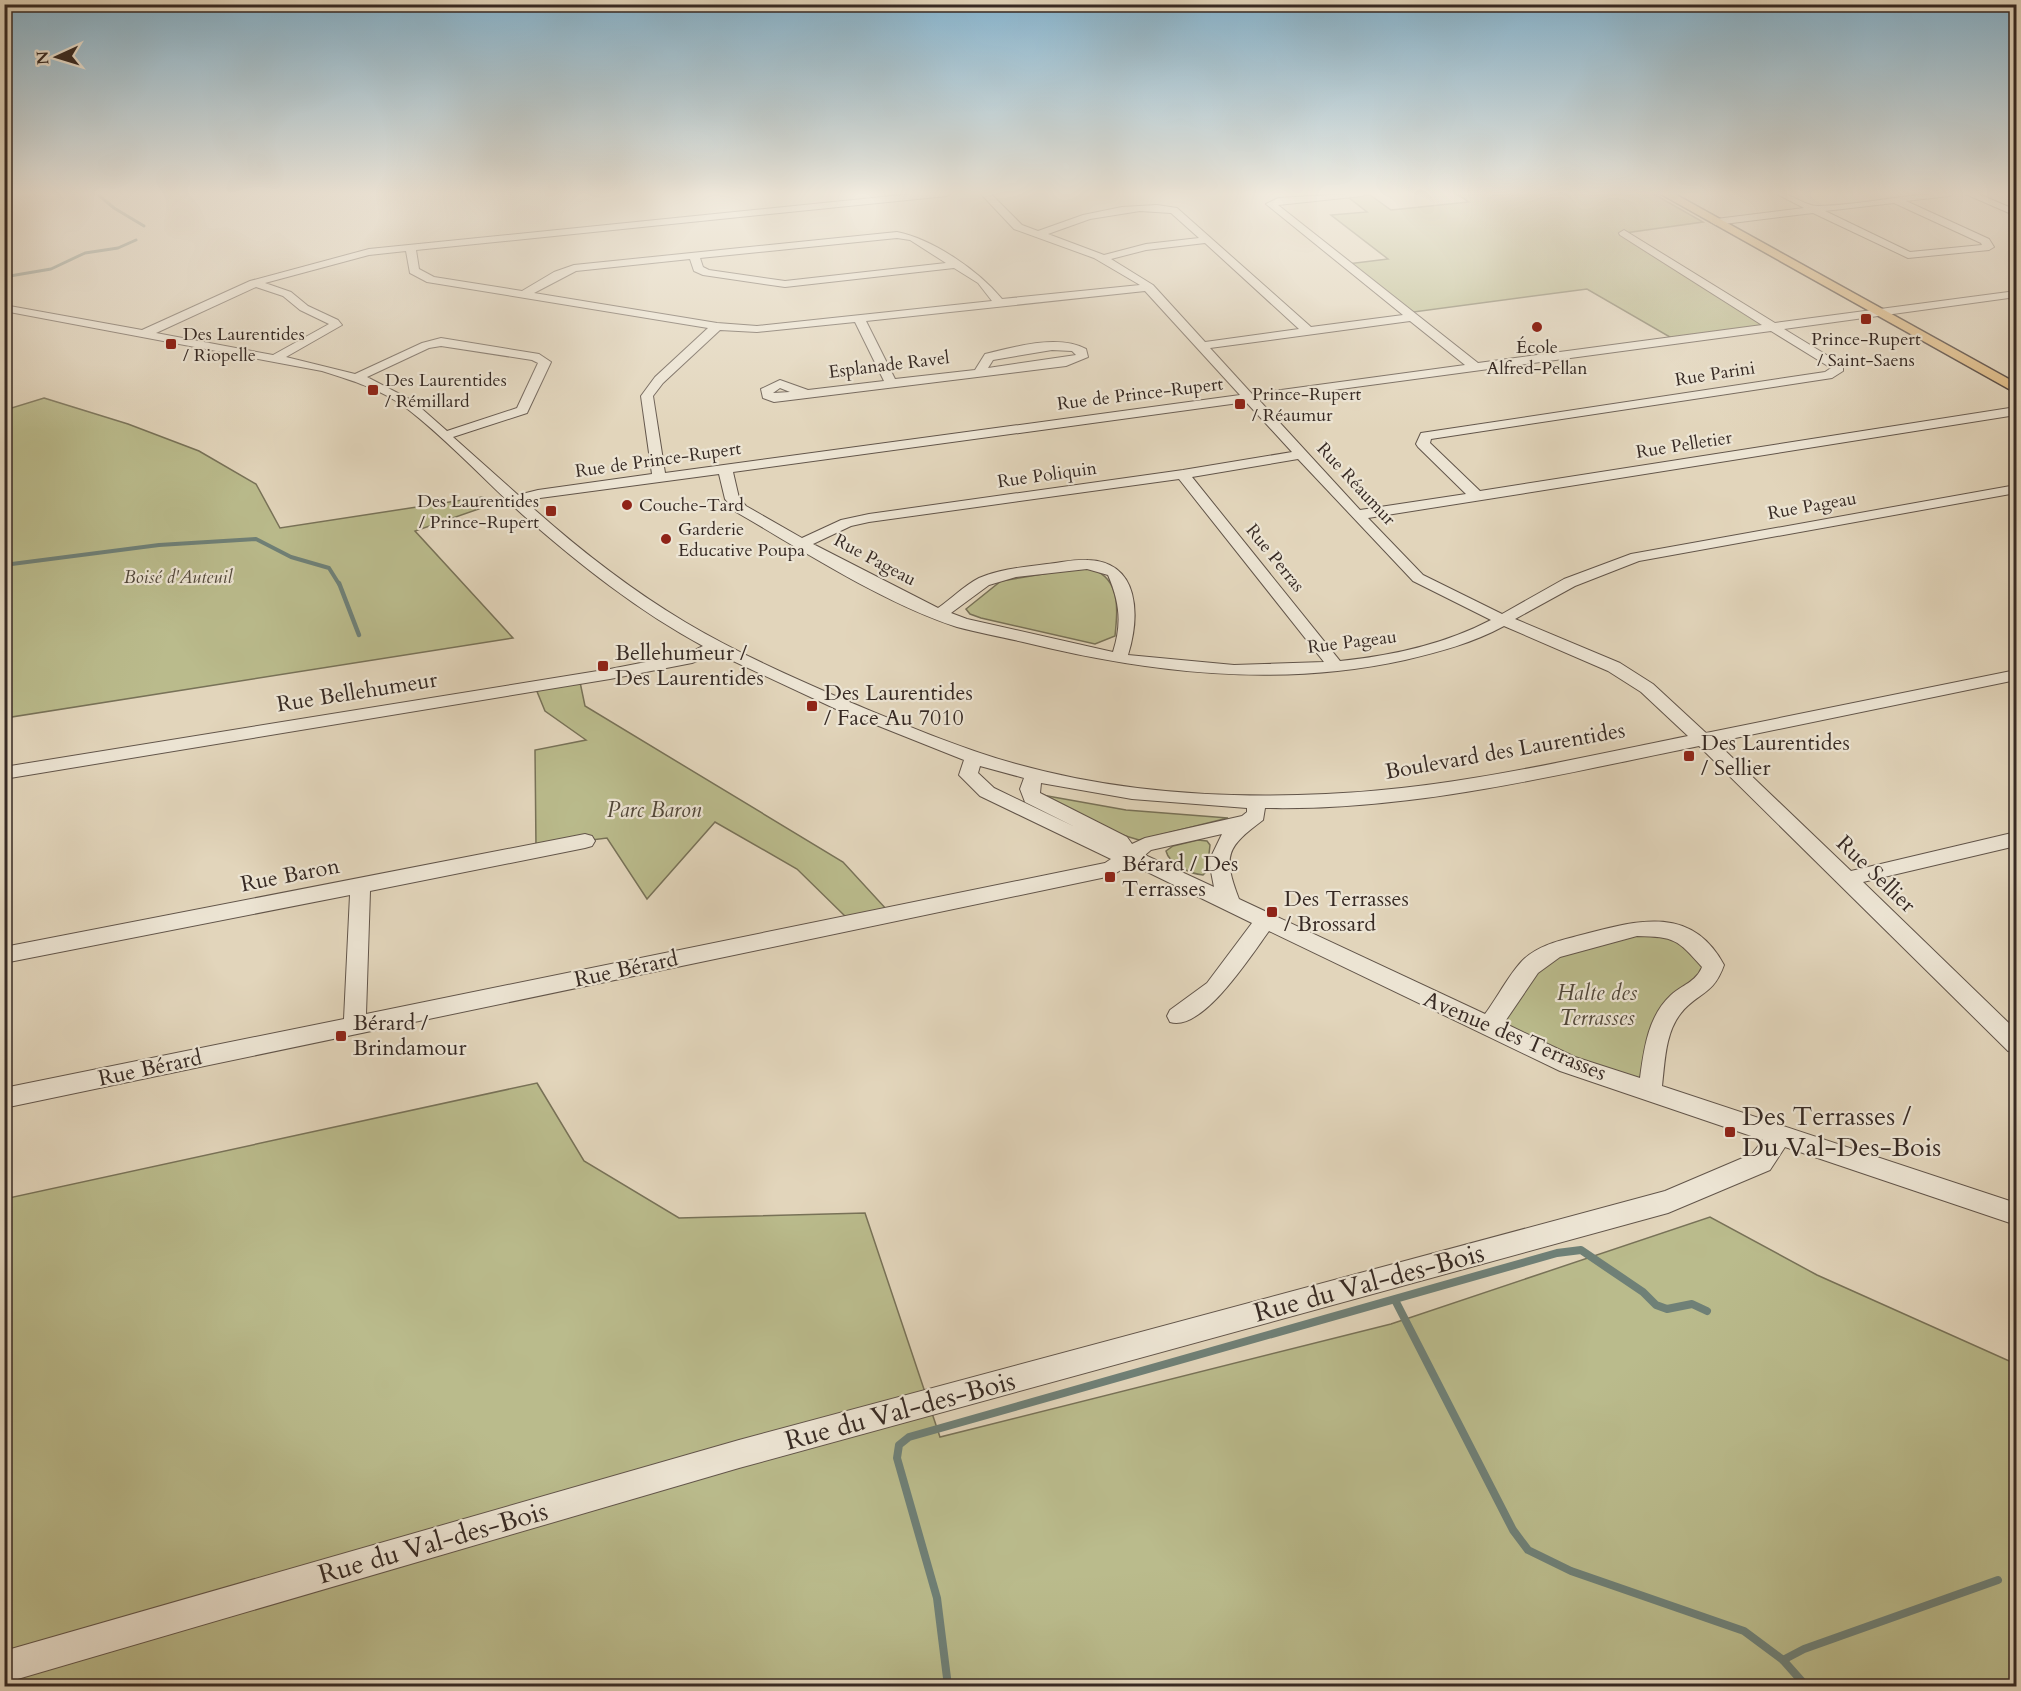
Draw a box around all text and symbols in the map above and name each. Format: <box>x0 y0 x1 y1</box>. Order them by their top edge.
north arrow <box>27 27 87 87</box>
text: N <box>32 50 54 66</box>
marker: Prince-Rupert / Saint-Saens <box>1859 312 1873 326</box>
marker: École Alfred-Pellan <box>1530 320 1544 334</box>
place label: Des Laurentides / Riopelle <box>183 322 305 368</box>
place label: Prince-Rupert / Saint-Saens <box>1811 327 1921 373</box>
place label: École Alfred-Pellan <box>1486 335 1588 381</box>
marker: Des Laurentides / Riopelle <box>164 337 178 351</box>
street label: Esplanade Ravel <box>827 345 951 385</box>
street label: Rue Parini <box>1673 355 1757 393</box>
place label: Des Laurentides / Rémillard <box>385 368 507 414</box>
street label: Rue de Prince-Rupert <box>1055 371 1225 417</box>
place label: Prince-Rupert / Réaumur <box>1252 382 1362 428</box>
marker: Des Laurentides / Rémillard <box>366 383 380 397</box>
marker: Prince-Rupert / Réaumur <box>1233 397 1247 411</box>
street label: Rue Pelletier <box>1634 425 1734 465</box>
street label: Rue de Prince-Rupert <box>573 436 743 484</box>
street label: Rue Réaumur <box>1311 437 1401 531</box>
street label: Rue Poliquin <box>996 456 1099 494</box>
street label: Rue Pageau <box>1766 486 1858 526</box>
place label: Des Laurentides / Prince-Rupert <box>417 489 539 535</box>
place label: Couche-Tard <box>639 493 744 518</box>
marker: Couche-Tard <box>620 498 634 512</box>
marker: Des Laurentides / Prince-Rupert <box>544 504 558 518</box>
place label: Garderie Educative Poupa <box>678 517 805 563</box>
street label: Rue Perras <box>1240 519 1310 597</box>
street label: Rue Pageau <box>830 528 921 592</box>
marker: Garderie Educative Poupa <box>659 532 673 546</box>
park label: Boisé d'Auteuil <box>124 565 233 590</box>
street label: Rue Pageau <box>1306 624 1398 660</box>
place label: Bellehumeur / Des Laurentides <box>615 638 764 693</box>
marker: Bellehumeur / Des Laurentides <box>596 659 610 673</box>
street label: Rue Bellehumeur <box>275 664 440 720</box>
place label: Des Laurentides / Face Au 7010 <box>824 678 973 733</box>
marker: Des Laurentides / Face Au 7010 <box>805 699 819 713</box>
street label: Boulevard des Laurentides <box>1383 715 1627 787</box>
place label: Des Laurentides / Sellier <box>1701 728 1850 783</box>
marker: Des Laurentides / Sellier <box>1682 749 1696 763</box>
park label: Parc Baron <box>607 795 702 825</box>
street label: Rue Sellier <box>1830 829 1923 920</box>
place label: Bérard / Des Terrasses <box>1122 849 1238 904</box>
street label: Rue Baron <box>238 851 342 899</box>
marker: Bérard / Des Terrasses <box>1103 870 1117 884</box>
place label: Des Terrasses / Brossard <box>1284 884 1409 939</box>
marker: Des Terrasses / Brossard <box>1265 905 1279 919</box>
street label: Rue Bérard <box>571 943 681 995</box>
park label: Halte des Terrasses <box>1557 978 1638 1033</box>
street label: Avenue des Terrasses <box>1419 984 1611 1088</box>
place label: Bérard / Brindamour <box>353 1008 467 1063</box>
marker: Bérard / Brindamour <box>334 1029 348 1043</box>
street label: Rue Bérard <box>95 1042 205 1094</box>
place label: Des Terrasses / Du Val-Des-Bois <box>1742 1098 1941 1166</box>
marker: Des Terrasses / Du Val-Des-Bois <box>1723 1125 1737 1139</box>
street label: Rue du Val-des-Bois <box>1250 1234 1488 1332</box>
street label: Rue du Val-des-Bois <box>781 1362 1019 1460</box>
street label: Rue du Val-des-Bois <box>314 1493 552 1593</box>

